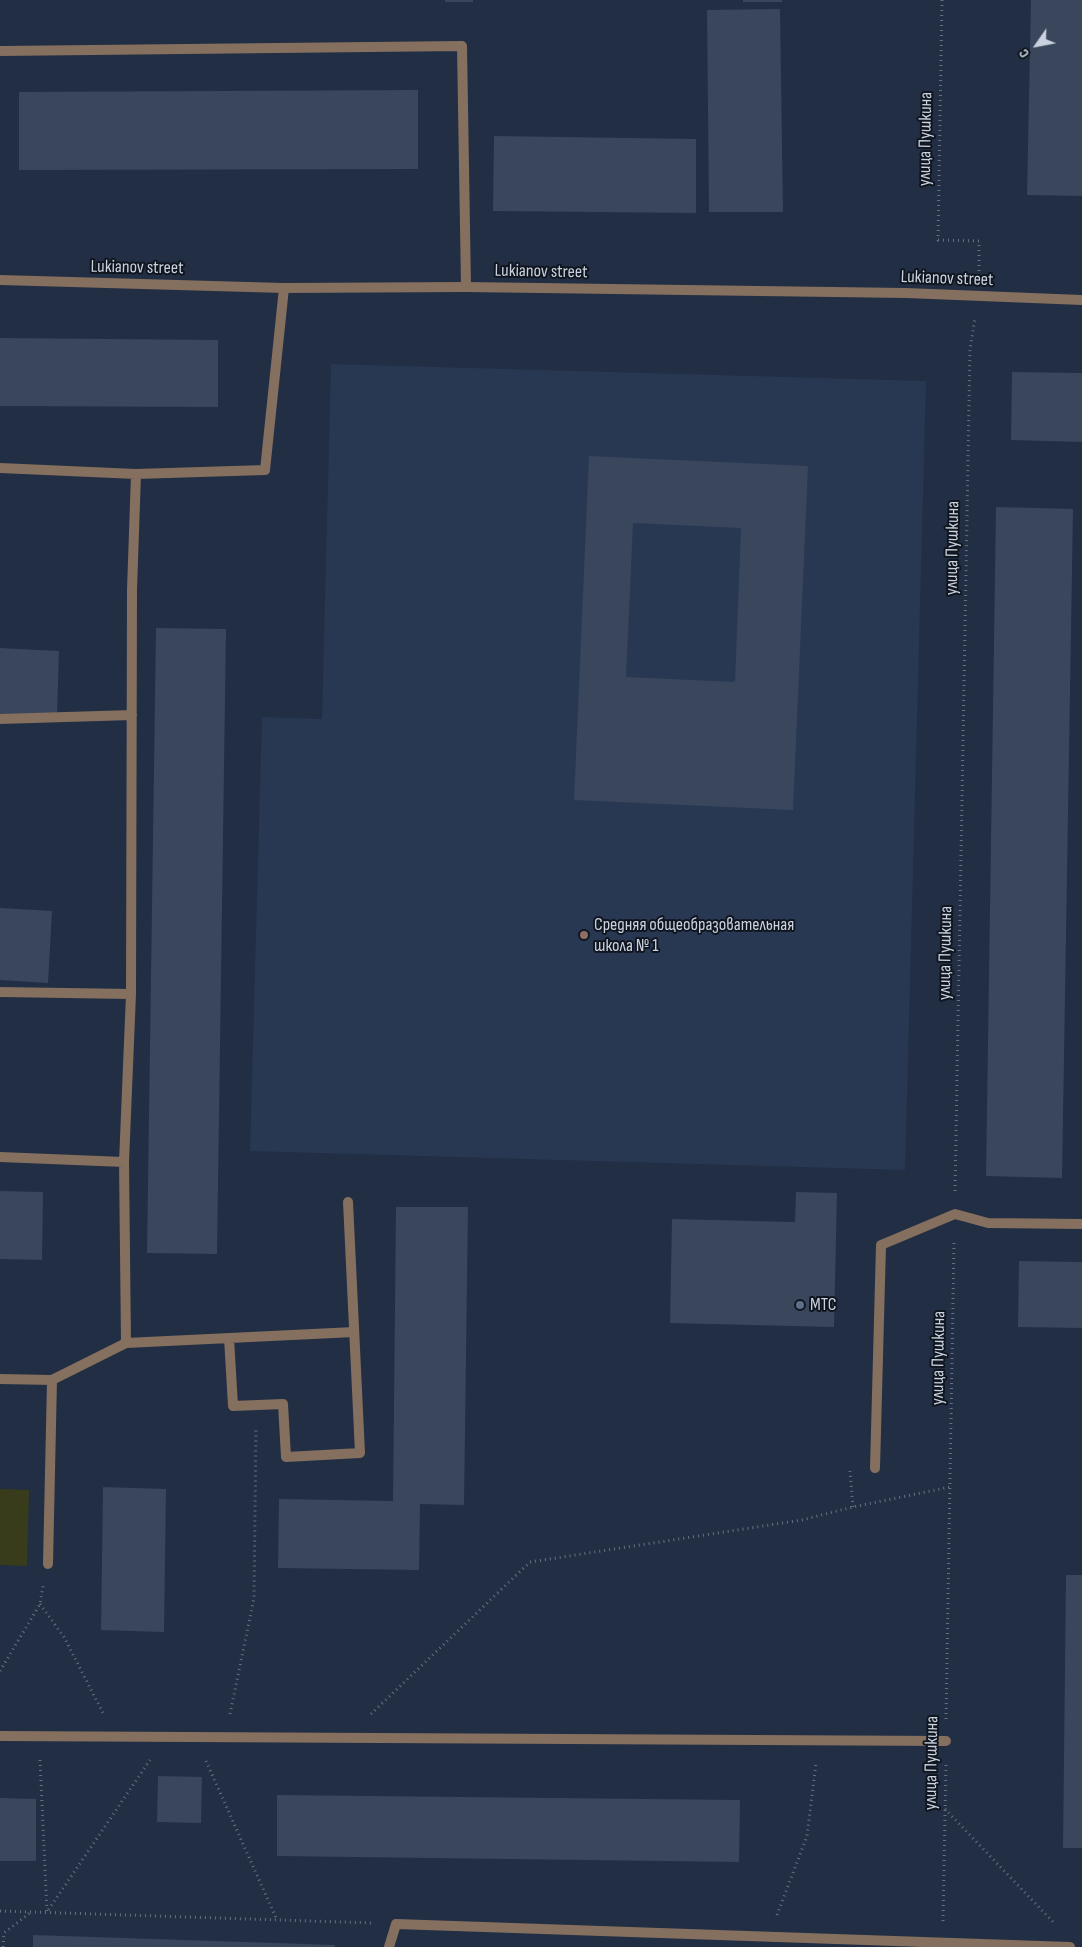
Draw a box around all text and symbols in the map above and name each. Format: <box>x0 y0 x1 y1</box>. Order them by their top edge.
north arrow <box>1012 20 1062 70</box>
text: С <box>1015 46 1033 61</box>
street label: улица Пушкина <box>914 92 938 186</box>
street label: Lukianov street <box>90 256 184 280</box>
street label: Lukianov street <box>494 260 588 284</box>
street label: Lukianov street <box>900 267 994 291</box>
street label: улица Пушкина <box>941 501 965 595</box>
street label: улица Пушкина <box>934 906 958 1000</box>
place label: Средняя общеобразовательная школа № 1 <box>594 914 794 956</box>
marker: Средняя общеобразовательная школа № 1 <box>578 929 590 941</box>
place label: МТС <box>810 1294 836 1316</box>
marker: МТС <box>794 1299 806 1311</box>
street label: улица Пушкина <box>927 1311 951 1405</box>
street label: улица Пушкина <box>920 1716 944 1810</box>

